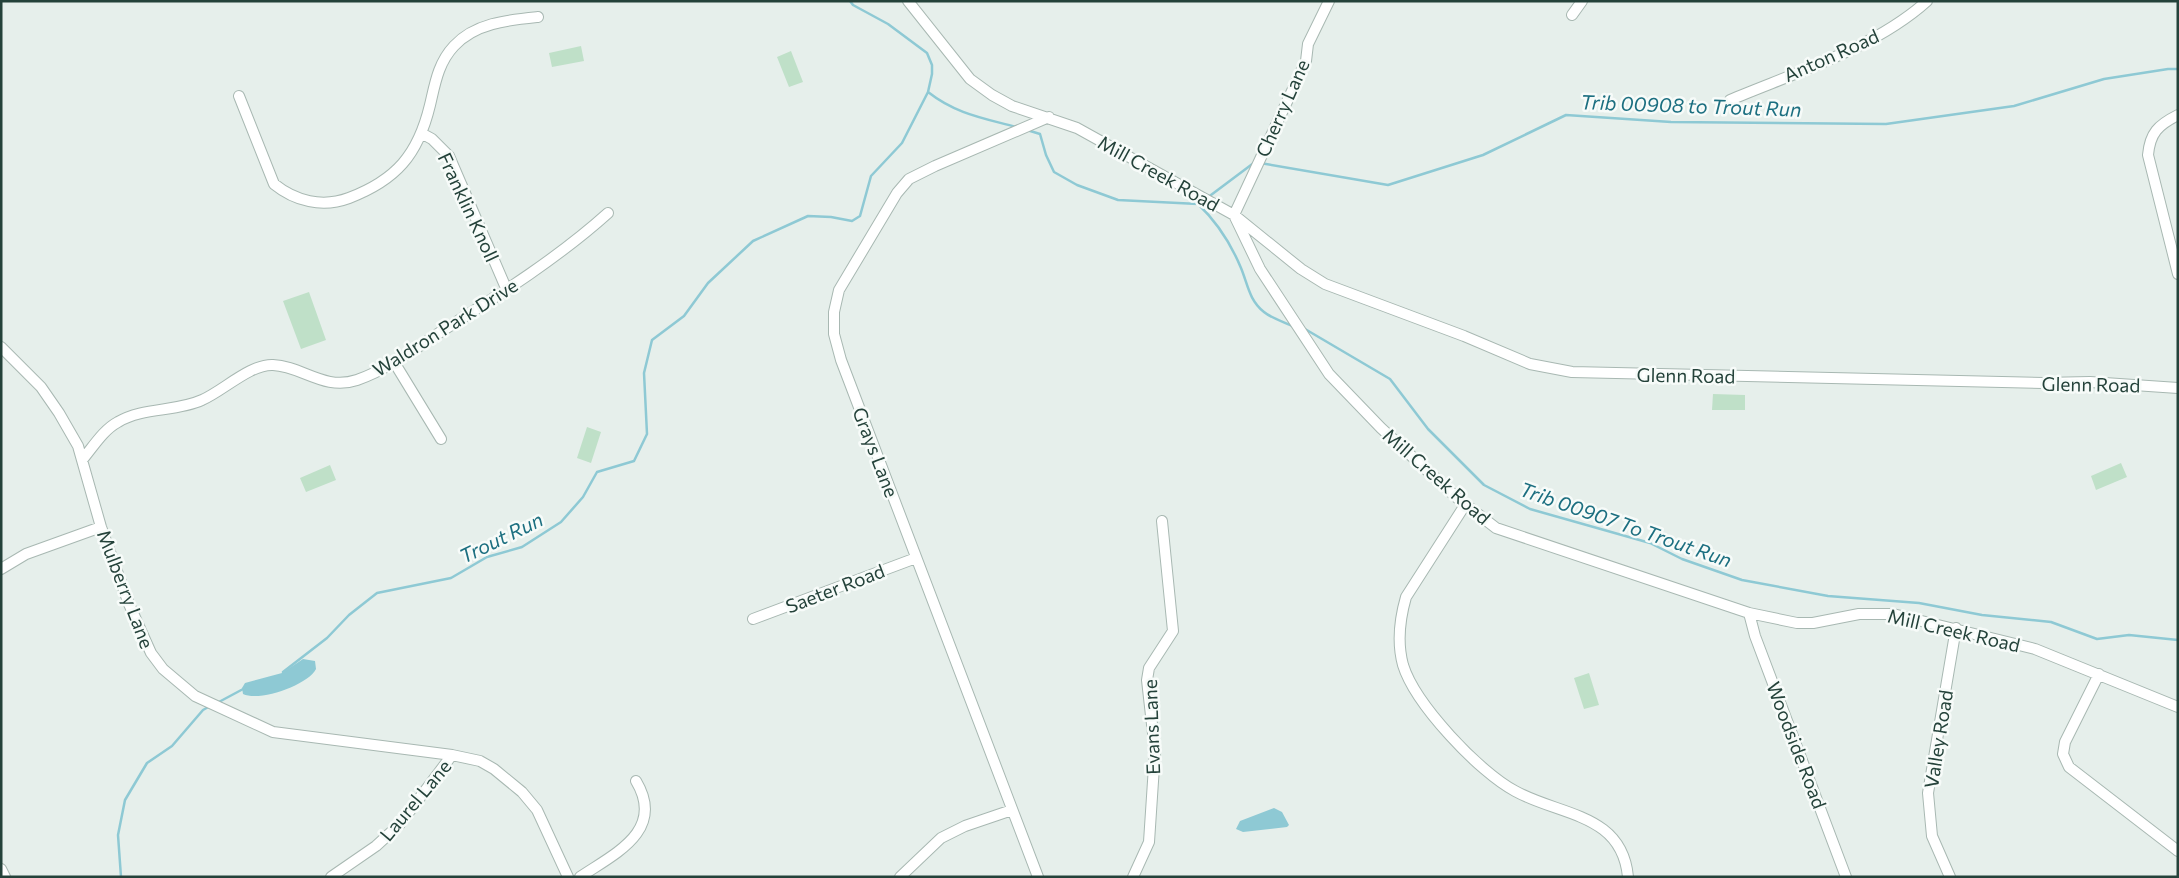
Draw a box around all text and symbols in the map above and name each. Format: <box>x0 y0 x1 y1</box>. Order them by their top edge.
street label: Anton Road <box>1780 24 1882 86</box>
street label: Cherry Lane <box>1250 56 1314 160</box>
water label: Trib 00908 to Trout Run <box>1580 89 1802 121</box>
street label: Mill Creek Road <box>1094 130 1224 216</box>
street label: Franklin Knoll <box>434 149 504 265</box>
street label: Waldron Park Drive <box>368 273 522 381</box>
street label: Glenn Road <box>1637 363 1735 387</box>
street label: Glenn Road <box>2042 372 2140 396</box>
street label: Grays Lane <box>848 404 904 500</box>
street label: Mill Creek Road <box>1379 423 1495 529</box>
water label: Trib 00907 To Trout Run <box>1517 476 1735 572</box>
water label: Trout Run <box>455 507 547 567</box>
street label: Mulberry Lane <box>93 526 159 652</box>
street label: Saeter Road <box>782 559 888 617</box>
street label: Mill Creek Road <box>1886 604 2022 656</box>
street label: Woodside Road <box>1762 678 1832 812</box>
street label: Evans Lane <box>1138 679 1164 775</box>
street label: Valley Road <box>1919 688 1957 790</box>
street label: Laurel Lane <box>374 755 456 845</box>

